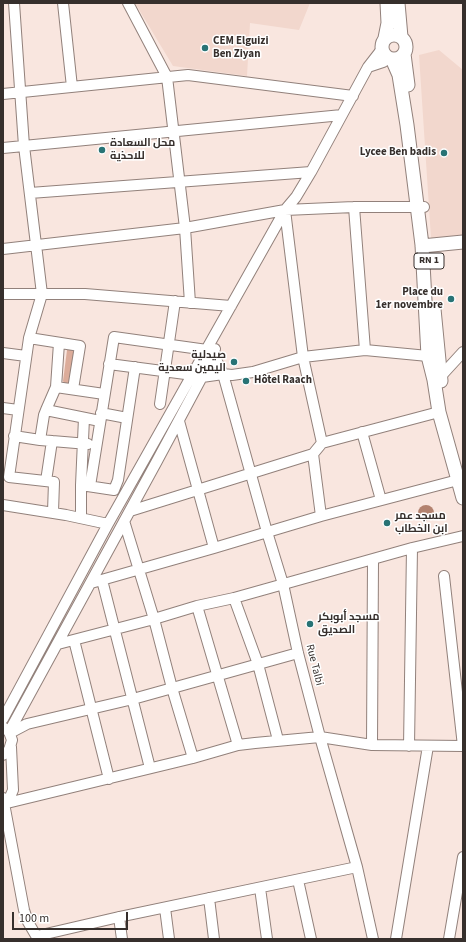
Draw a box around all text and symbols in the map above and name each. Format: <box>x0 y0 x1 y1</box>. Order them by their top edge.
place label: CEM Elguizi Ben Ziyan <box>213 35 268 61</box>
marker: CEM Elguizi Ben Ziyan <box>200 43 210 53</box>
place label: محل السعادة للاحذية <box>110 137 175 163</box>
marker: محل السعادة للاحذية <box>97 145 107 155</box>
place label: Lycee Ben badis <box>360 146 436 160</box>
marker: Lycee Ben badis <box>439 148 449 158</box>
road number: RN 1 <box>414 253 444 269</box>
place label: Place du 1er novembre <box>376 286 443 312</box>
marker: Place du 1er novembre <box>446 294 456 304</box>
place label: صيدلية اليمين سعدية <box>158 349 226 375</box>
marker: صيدلية اليمين سعدية <box>229 357 239 367</box>
place label: Hôtel Raach <box>254 374 312 388</box>
marker: Hôtel Raach <box>241 376 251 386</box>
place label: مسجد عمر ابن الخطاب <box>395 510 448 536</box>
marker: مسجد عمر ابن الخطاب <box>382 518 392 528</box>
place label: مسجد أبوبكر الصديق <box>318 611 380 637</box>
marker: مسجد أبوبكر الصديق <box>305 619 315 629</box>
street label: Rue Talbi <box>302 643 326 687</box>
scale bar <box>14 904 130 930</box>
text: 100 m <box>19 910 49 927</box>

